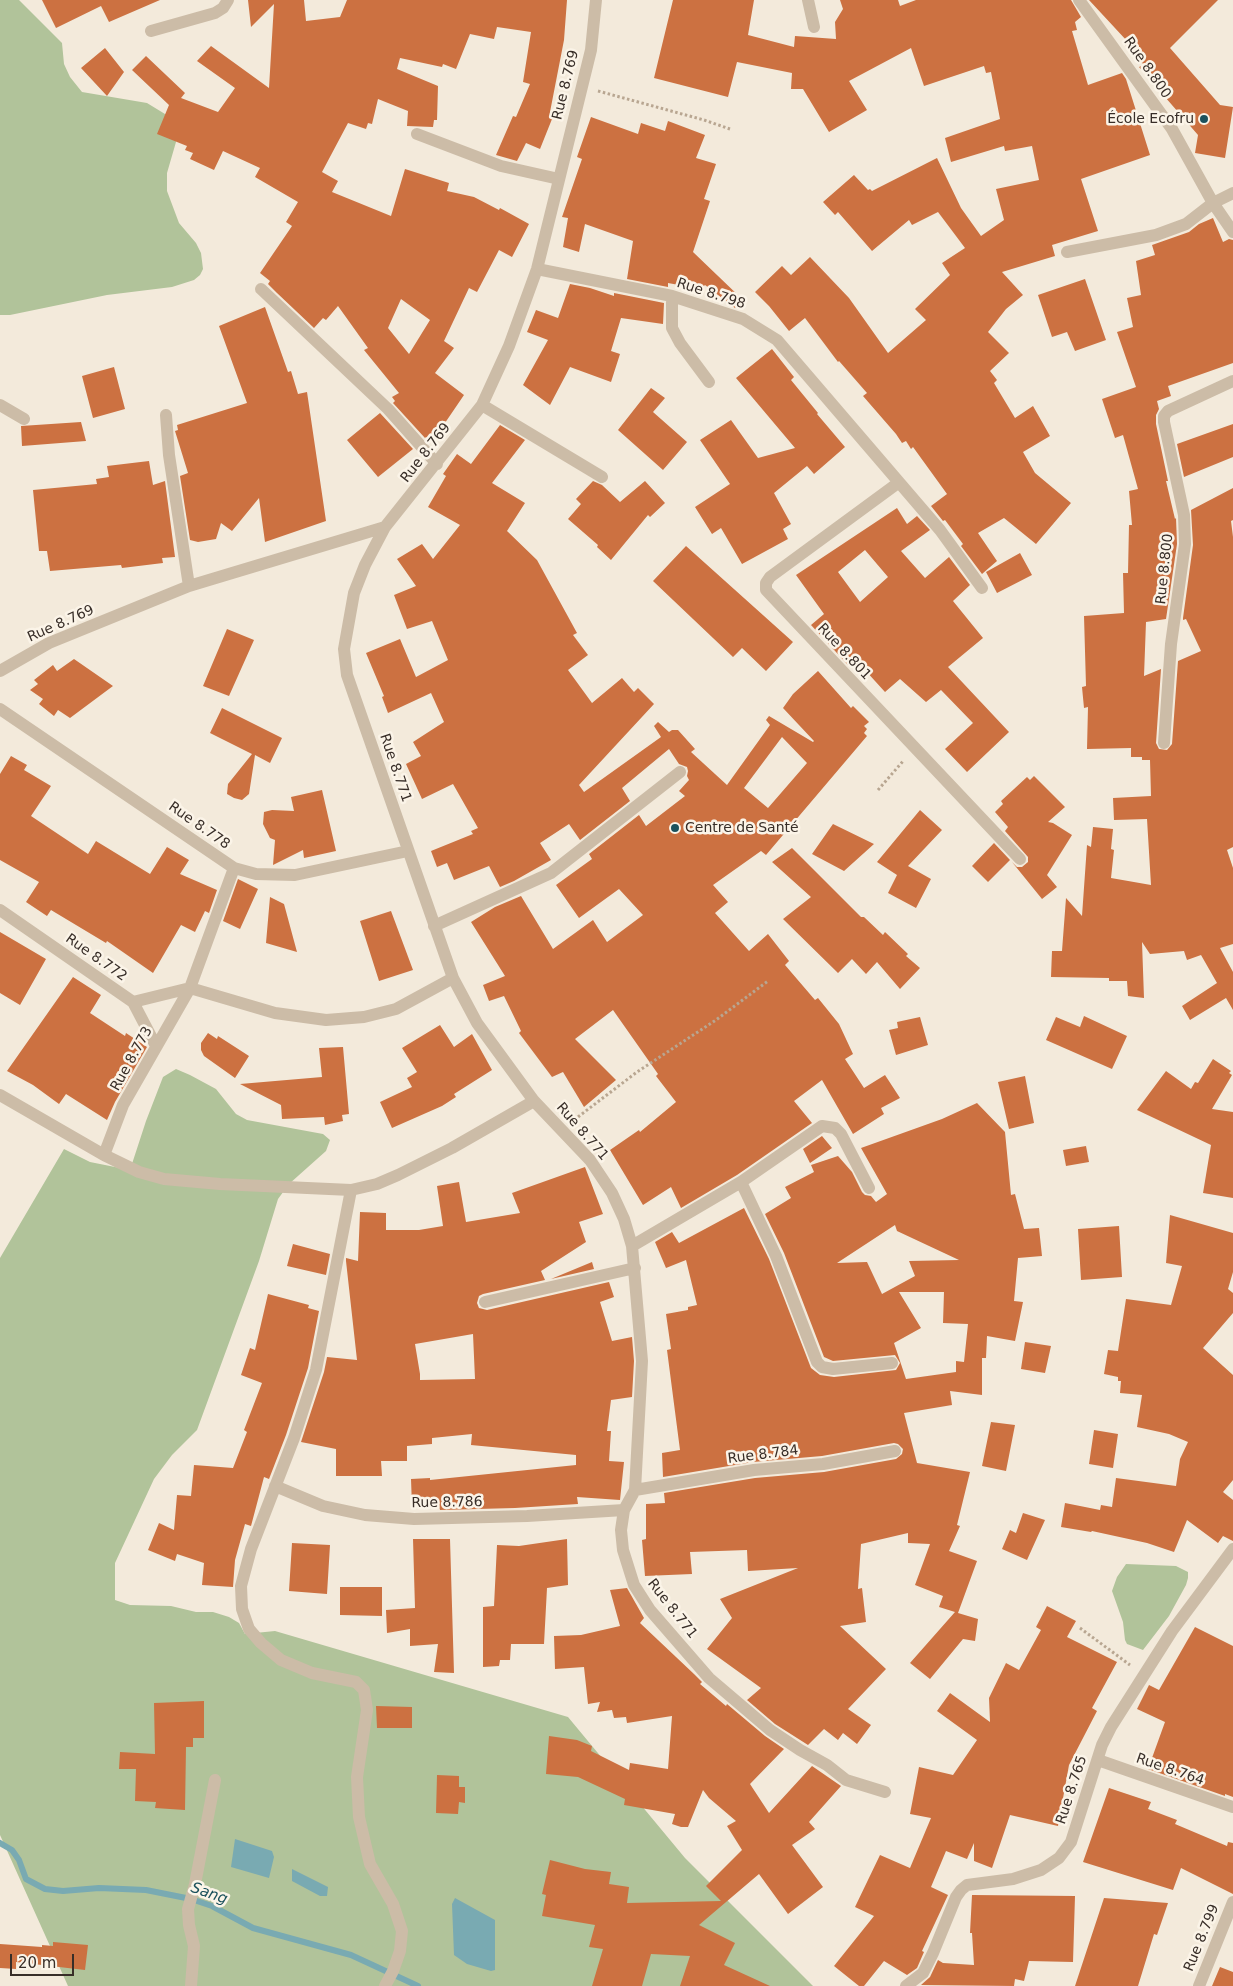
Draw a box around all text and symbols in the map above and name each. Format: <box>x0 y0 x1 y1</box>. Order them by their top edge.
street label: Rue 8.800 <box>1120 34 1174 102</box>
street label: Rue 8.769 <box>549 48 583 122</box>
place label: École Ecofru <box>1107 111 1194 127</box>
marker: École Ecofru <box>1198 113 1210 125</box>
street label: Rue 8.798 <box>675 275 747 313</box>
street label: Rue 8.769 <box>397 420 455 486</box>
street label: Rue 8.800 <box>1153 533 1177 605</box>
street label: Rue 8.769 <box>25 602 97 646</box>
street label: Rue 8.801 <box>814 620 874 684</box>
street label: Rue 8.771 <box>375 732 415 804</box>
street label: Rue 8.778 <box>165 799 233 853</box>
place label: Centre de Santé <box>685 820 799 836</box>
marker: Centre de Santé <box>669 822 681 834</box>
street label: Rue 8.772 <box>62 931 130 985</box>
street label: Rue 8.773 <box>107 1024 157 1094</box>
street label: Rue 8.771 <box>552 1100 612 1164</box>
street label: Rue 8.784 <box>727 1442 799 1468</box>
street label: Rue 8.786 <box>411 1494 483 1512</box>
street label: Rue 8.771 <box>643 1576 701 1642</box>
street label: Rue 8.764 <box>1134 1750 1206 1790</box>
street label: Rue 8.765 <box>1053 1754 1091 1826</box>
water label: Sang <box>188 1879 230 1909</box>
street label: Rue 8.799 <box>1181 1902 1223 1974</box>
scale bar <box>12 1944 76 1976</box>
text: 20 m <box>18 1954 56 1972</box>

